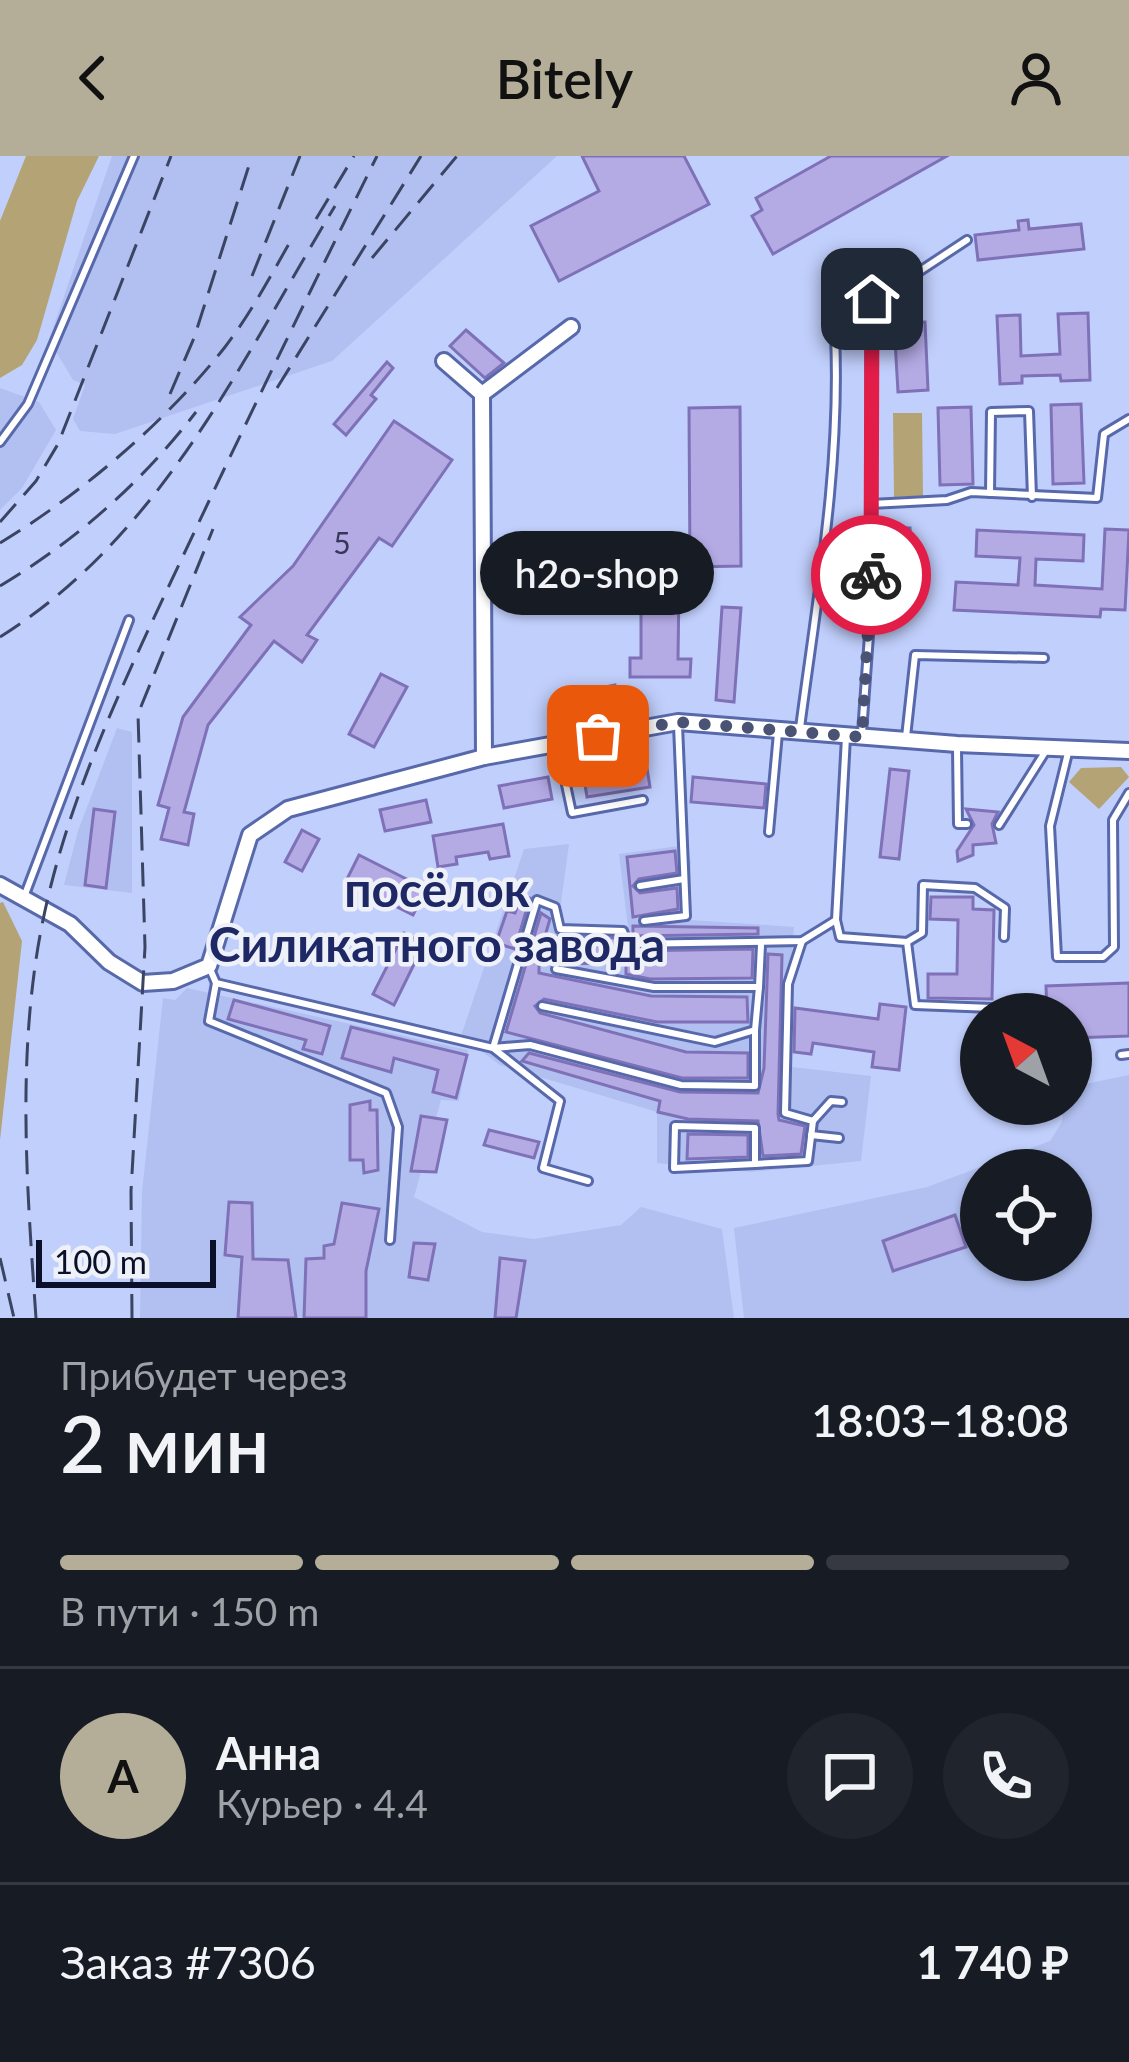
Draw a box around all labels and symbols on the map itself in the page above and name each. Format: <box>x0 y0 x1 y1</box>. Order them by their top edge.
pin <box>821 248 923 350</box>
courier <box>811 515 931 635</box>
house number: 5 <box>333 524 351 560</box>
callout: h2o-shop <box>481 532 715 616</box>
pin <box>547 685 649 787</box>
district label: посёлок Силикатного завода <box>209 860 665 972</box>
north arrow <box>960 993 1092 1125</box>
scale bar <box>36 1234 216 1287</box>

